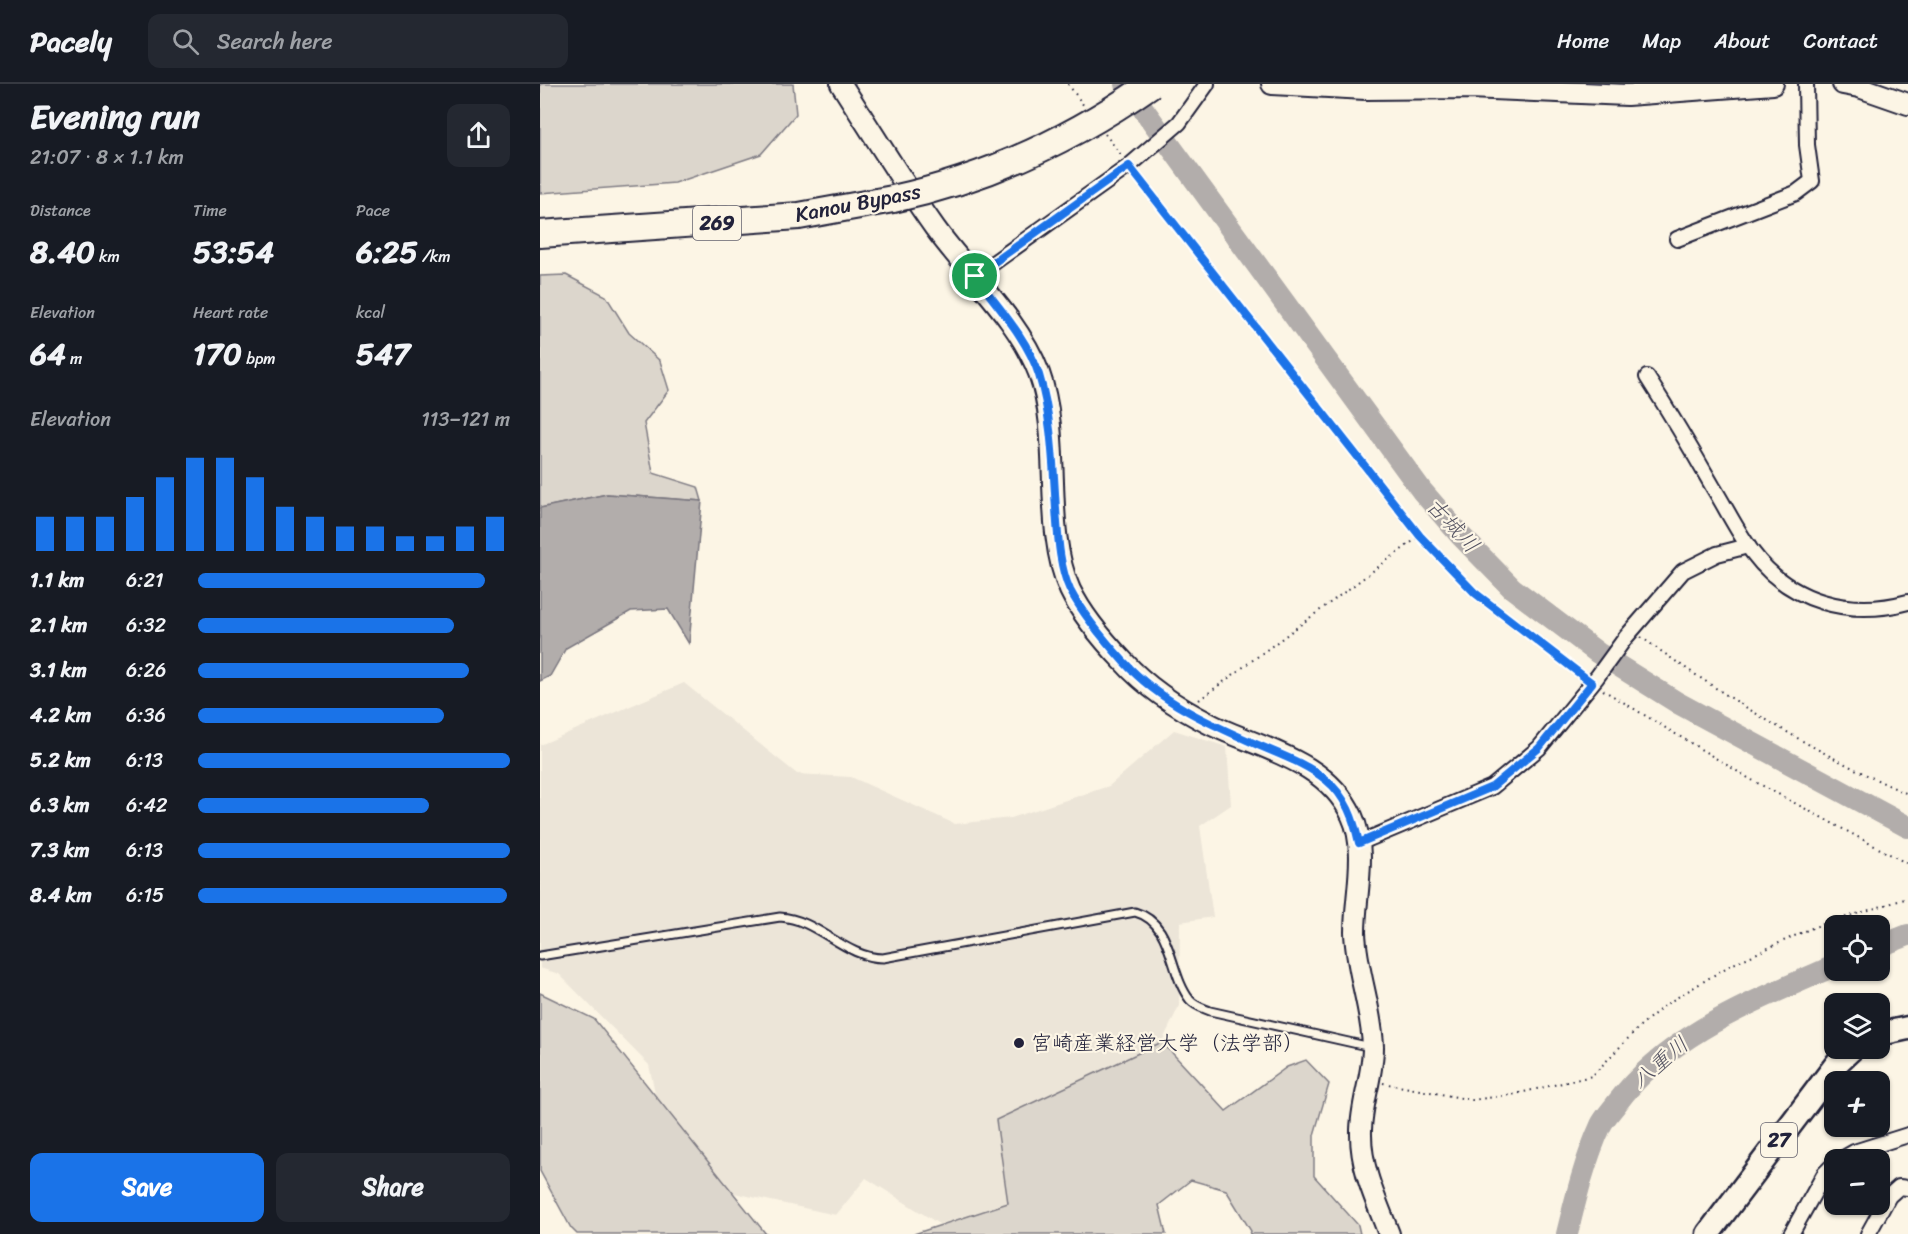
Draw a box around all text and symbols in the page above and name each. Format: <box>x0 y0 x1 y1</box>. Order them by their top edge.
search box <box>148 14 568 68</box>
text: Pacely <box>30 17 112 66</box>
text: Search here <box>217 22 333 61</box>
text: Home <box>1557 22 1609 60</box>
text: Map <box>1642 22 1681 60</box>
text: About <box>1714 22 1771 60</box>
text: Contact <box>1804 22 1878 60</box>
icon: search <box>169 25 202 58</box>
text: Evening run <box>30 88 200 146</box>
button: share <box>447 104 510 167</box>
text: 21:07 · 8 × 1.1 km <box>30 140 184 175</box>
street label: Kanou Bypass <box>792 172 924 234</box>
text: Distance <box>30 196 91 225</box>
text: Time <box>193 196 227 225</box>
text: Pace <box>356 196 390 225</box>
road number: 269 <box>693 206 741 240</box>
text: 8.40 <box>30 225 95 279</box>
text: 53:54 <box>193 225 274 279</box>
text: 6:25 <box>356 225 418 279</box>
text: km <box>95 242 120 271</box>
text: /km <box>418 242 451 271</box>
pin <box>949 250 1000 301</box>
icon: arrive <box>958 259 991 292</box>
text: Elevation <box>30 298 95 327</box>
text: Heart rate <box>193 298 268 327</box>
text: kcal <box>356 298 385 327</box>
text: 64 <box>30 327 66 381</box>
text: 170 <box>193 327 242 381</box>
text: 547 <box>356 327 410 381</box>
text: m <box>66 344 82 373</box>
text: bpm <box>242 344 276 373</box>
text: Elevation <box>30 402 111 437</box>
text: 113–121 m <box>421 402 510 437</box>
water label: 古城川 <box>1416 488 1490 562</box>
text: 1.1 km <box>30 563 84 598</box>
text: 6:21 <box>126 563 164 598</box>
text: 2.1 km <box>30 608 87 643</box>
text: 6:32 <box>126 608 166 643</box>
text: 3.1 km <box>30 653 87 688</box>
text: 6:26 <box>126 653 166 688</box>
text: 4.2 km <box>30 698 91 733</box>
text: 6:36 <box>126 698 166 733</box>
text: 5.2 km <box>30 743 91 778</box>
text: 6:13 <box>126 743 163 778</box>
text: 6.3 km <box>30 788 90 823</box>
text: 6:42 <box>126 788 167 823</box>
text: 7.3 km <box>30 833 90 868</box>
text: 6:13 <box>126 833 163 868</box>
text: 8.4 km <box>30 878 92 913</box>
text: 6:15 <box>126 878 164 913</box>
map controls <box>1824 915 1890 1215</box>
button: locate <box>1824 915 1890 981</box>
button: layers <box>1824 993 1890 1059</box>
place label: 宮崎産業経営大学（法学部） <box>1031 1024 1304 1062</box>
water label: 八重川 <box>1622 1026 1698 1098</box>
marker: 宮崎産業経営大学（法学部） <box>1012 1036 1026 1050</box>
button: + <box>1824 1071 1890 1137</box>
road number: 27 <box>1761 1123 1797 1157</box>
button: − <box>1824 1149 1890 1215</box>
button: Save <box>30 1153 264 1222</box>
button: Share <box>276 1153 510 1222</box>

